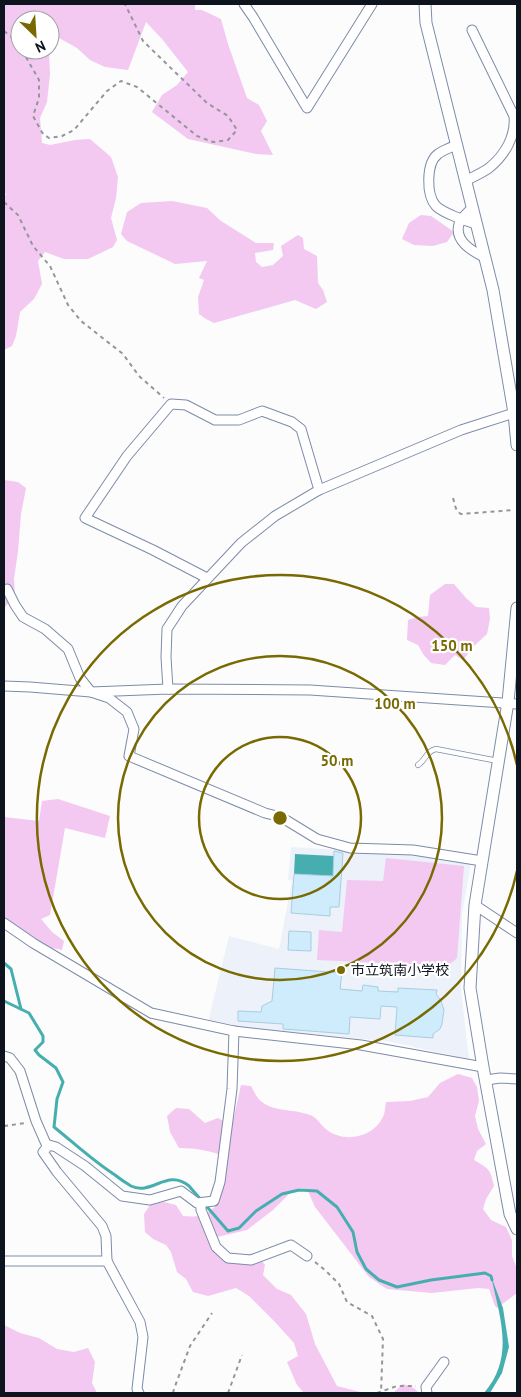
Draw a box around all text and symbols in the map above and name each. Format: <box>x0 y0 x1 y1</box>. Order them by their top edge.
north arrow <box>10 10 60 60</box>
text: N <box>33 37 48 57</box>
text: 150 m <box>431 636 473 655</box>
text: 100 m <box>374 694 416 713</box>
text: 50 m <box>321 751 353 770</box>
centre of rings <box>271 809 289 827</box>
place label: 市立筑南小学校 <box>351 961 449 979</box>
marker: 市立筑南小学校 <box>335 964 347 976</box>

